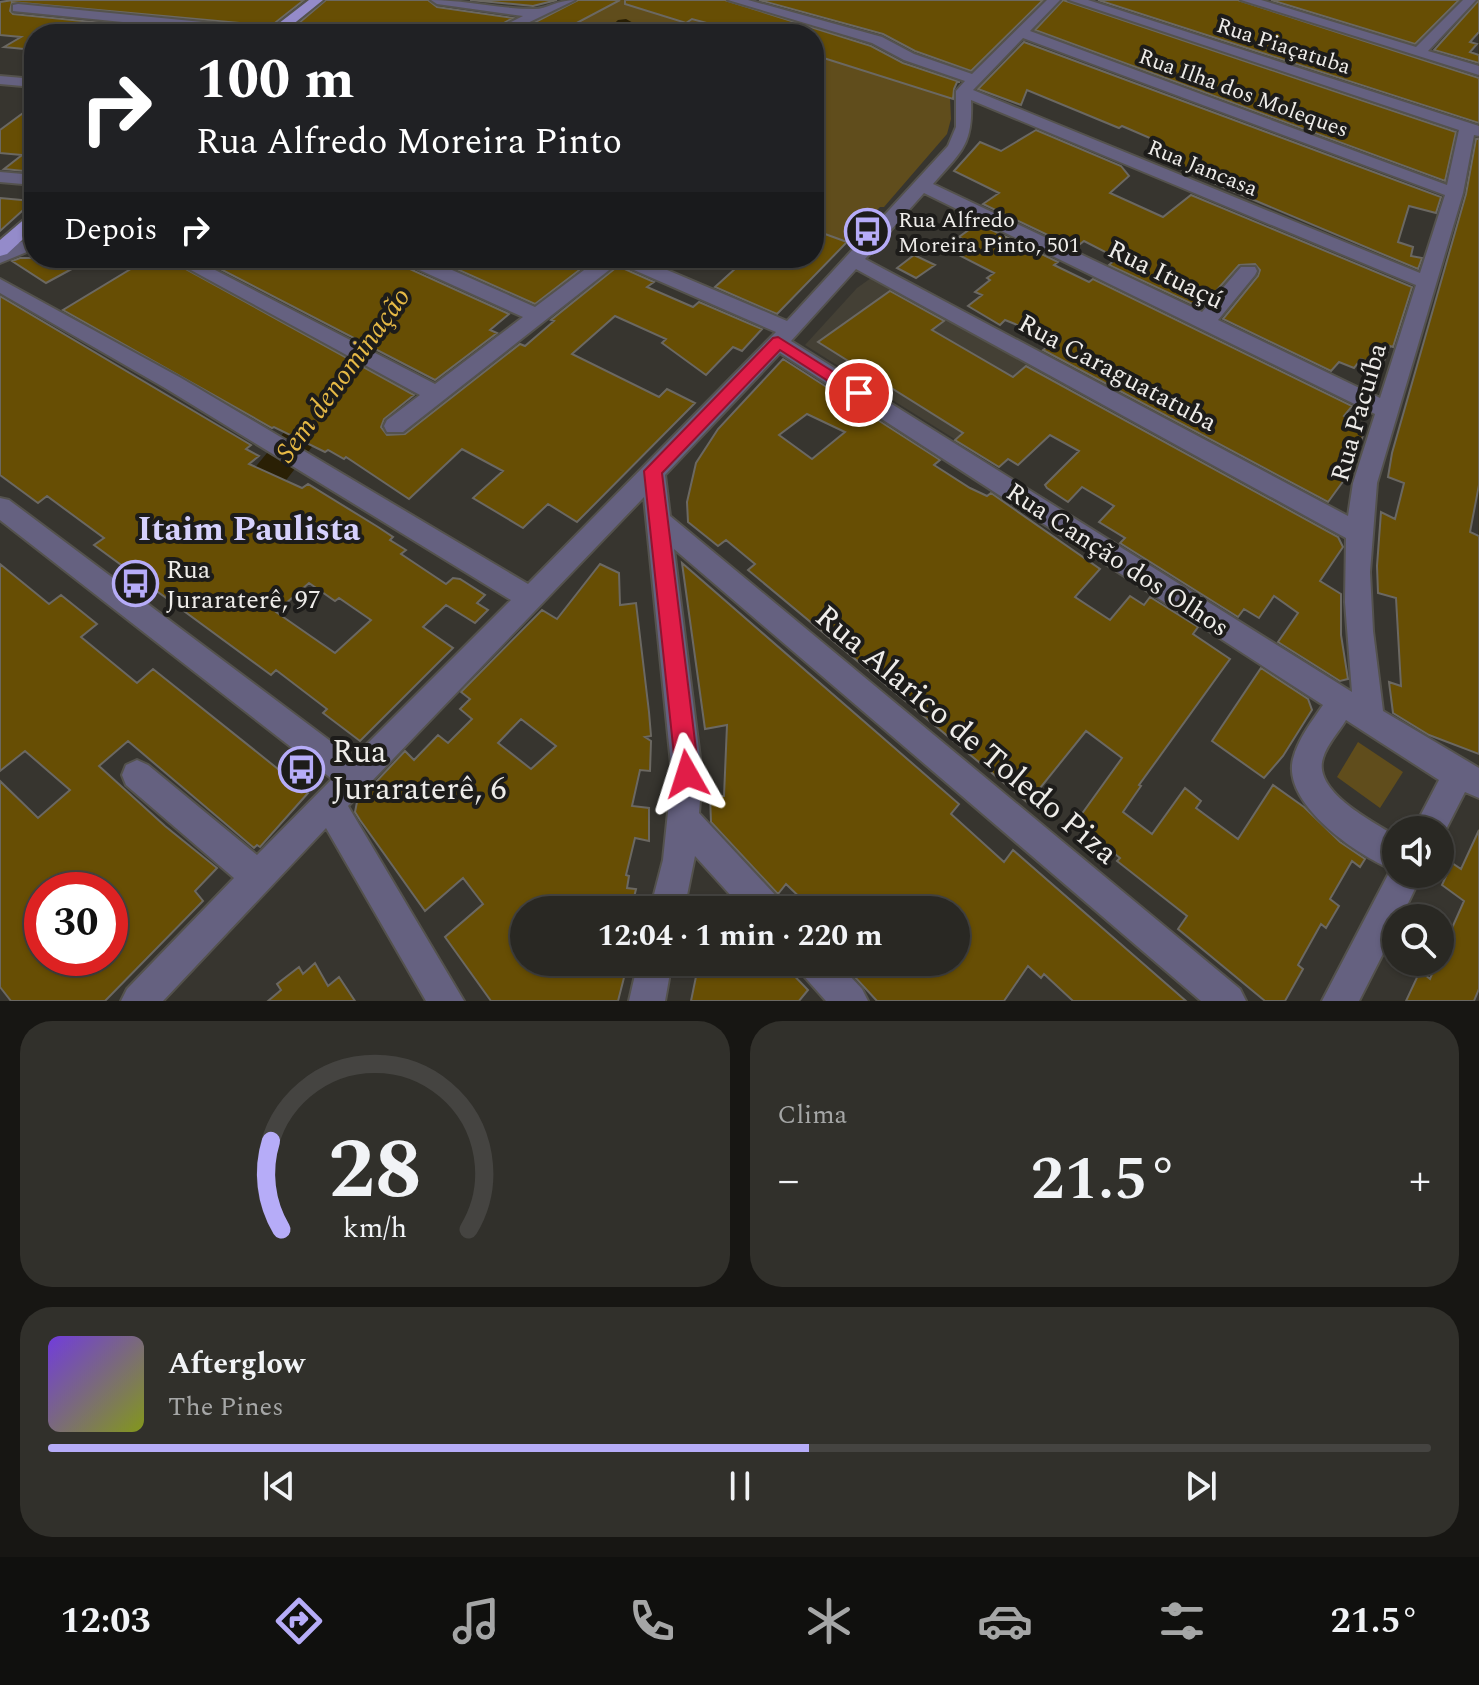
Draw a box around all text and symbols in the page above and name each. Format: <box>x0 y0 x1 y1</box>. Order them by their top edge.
street label: Rua Piaçatuba <box>1212 9 1355 84</box>
text: 100 m <box>196 38 355 123</box>
street label: Rua Ilha dos Moleques <box>1134 40 1353 147</box>
icon: right <box>64 56 168 160</box>
text: Rua Alfredo Moreira Pinto <box>196 115 622 170</box>
street label: Rua Jancasa <box>1142 131 1263 206</box>
place label: Rua Alfredo Moreira Pinto, 501 <box>898 204 1080 262</box>
text: Depois <box>64 207 157 253</box>
icon: right <box>173 208 217 252</box>
bus stop icon: Rua Alfredo Moreira Pinto, 501 <box>843 208 891 256</box>
street label: Rua Ituaçú <box>1101 230 1230 320</box>
water label: Sem denominação <box>265 278 422 472</box>
street label: Rua Caraguatatuba <box>1011 303 1224 442</box>
street label: Rua Pacuíba <box>1320 338 1398 486</box>
pin <box>825 359 893 427</box>
icon: arrive <box>837 371 881 415</box>
street label: Rua Canção dos Olhos <box>998 473 1237 647</box>
district label: Itaim Paulista <box>137 504 361 556</box>
place label: Rua Juraraterê, 97 <box>166 550 321 620</box>
bus stop icon: Rua Juraraterê, 97 <box>111 560 159 608</box>
street label: Rua Alarico de Toledo Piza <box>804 593 1129 877</box>
place label: Rua Juraraterê, 6 <box>332 728 506 814</box>
position arrow <box>645 732 729 816</box>
bus stop icon: Rua Juraraterê, 6 <box>277 745 325 793</box>
map controls <box>1382 816 1454 976</box>
button: sound <box>1382 816 1454 888</box>
speed limit sign: 30 <box>24 872 128 976</box>
button: search <box>1382 904 1454 976</box>
text: 12:04 · 1 min · 220 m <box>597 913 883 959</box>
text: Clima <box>778 1095 847 1135</box>
text: 28 <box>328 1108 421 1235</box>
text: 21.5° <box>1031 1134 1178 1226</box>
text: − <box>778 1147 800 1214</box>
text: + <box>1409 1147 1431 1214</box>
text: km/h <box>343 1207 407 1250</box>
text: Afterglow <box>168 1341 305 1387</box>
text: The Pines <box>168 1387 283 1427</box>
icon: previous <box>257 1464 301 1508</box>
icon: pause <box>718 1464 762 1508</box>
icon: next <box>1179 1464 1223 1508</box>
icon: directions <box>271 1593 327 1649</box>
icon: music <box>448 1593 504 1649</box>
icon: phone <box>624 1593 680 1649</box>
icon: climate <box>801 1593 857 1649</box>
icon: car <box>977 1593 1033 1649</box>
icon: filters <box>1154 1593 1210 1649</box>
text: 12:03 <box>60 1594 151 1649</box>
text: 21.5° <box>1330 1594 1419 1649</box>

